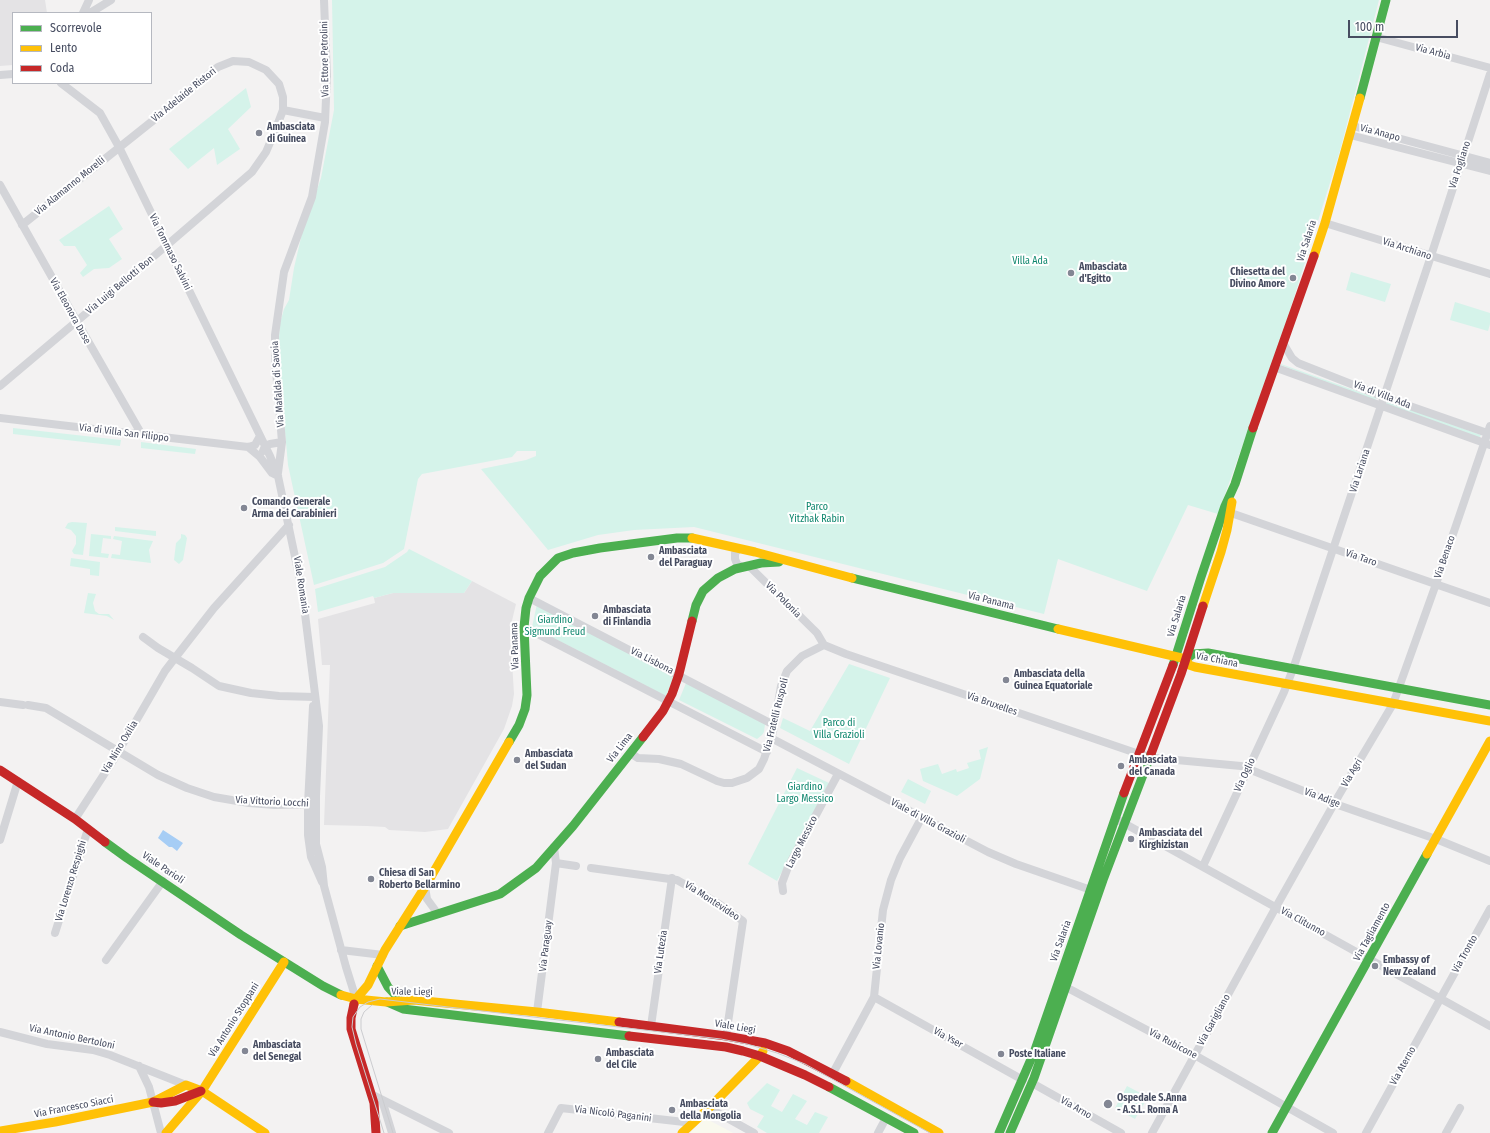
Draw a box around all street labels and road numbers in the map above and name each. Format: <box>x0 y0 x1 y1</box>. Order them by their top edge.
street label: Via Ettore Petrolini <box>318 21 332 97</box>
street label: Via Arbia <box>1414 42 1452 62</box>
street label: Via Adelaide Ristori <box>149 65 219 125</box>
street label: Via Anapo <box>1359 122 1401 144</box>
street label: Via Fogliano <box>1447 140 1473 190</box>
street label: Via Alamanno Morelli <box>33 154 107 218</box>
street label: Via Tommaso Salvini <box>146 212 194 292</box>
street label: Via Salaria <box>1295 219 1319 263</box>
street label: Via Archiano <box>1381 235 1433 263</box>
street label: Via Luigi Bellotti Bon <box>84 253 156 317</box>
street label: Via Eleonora Duse <box>47 276 93 346</box>
street label: Via Mafalda di Savoia <box>269 340 287 428</box>
street label: Via di Villa Ada <box>1352 379 1412 411</box>
street label: Via di Villa San Filippo <box>78 422 170 444</box>
street label: Via Lariana <box>1347 448 1373 494</box>
street label: Via Benaco <box>1432 534 1458 580</box>
street label: Via Taro <box>1344 547 1378 569</box>
street label: Viale Romania <box>291 555 311 615</box>
street label: Via Polonia <box>763 580 803 620</box>
street label: Via Panama <box>967 589 1015 613</box>
street label: Via Salaria <box>1165 594 1189 638</box>
street label: Via Panama <box>508 622 522 670</box>
street label: Via Lisbona <box>628 645 676 677</box>
street label: Via Chiana <box>1195 650 1239 670</box>
street label: Via Fratelli Ruspoli <box>761 677 791 753</box>
street label: Via Bruxelles <box>965 690 1019 718</box>
street label: Via Nino Oxilia <box>100 718 140 776</box>
street label: Via Lima <box>605 731 635 765</box>
street label: Via Oglio <box>1232 756 1258 794</box>
street label: Via Agri <box>1339 757 1365 789</box>
street label: Via Adige <box>1302 786 1342 810</box>
street label: Via Vittorio Locchi <box>235 794 309 810</box>
street label: Viale di Villa Grazioli <box>888 796 968 846</box>
street label: Largo Messico <box>784 814 820 870</box>
street label: Via Lorenzo Respighi <box>53 839 89 923</box>
street label: Viale Parioli <box>140 850 186 886</box>
street label: Via Montevideo <box>682 879 742 923</box>
street label: Via Tagliamento <box>1351 901 1393 963</box>
street label: Via Clitunno <box>1279 905 1327 939</box>
street label: Via Salaria <box>1048 919 1074 963</box>
street label: Via Paraguay <box>537 920 555 972</box>
street label: Via Lovanio <box>871 922 887 970</box>
street label: Via Lutezia <box>652 930 670 974</box>
street label: Via Tronto <box>1450 933 1480 975</box>
street label: Via Antonio Stoppani <box>206 980 262 1060</box>
street label: Viale Liegi <box>391 986 433 998</box>
street label: Via Garigliano <box>1195 992 1233 1048</box>
street label: Viale Liegi <box>714 1017 756 1037</box>
street label: Via Antonio Bertoloni <box>28 1022 116 1052</box>
street label: Via Yser <box>931 1025 965 1051</box>
street label: Via Rubicone <box>1147 1026 1199 1062</box>
street label: Via Aterno <box>1388 1045 1418 1087</box>
street label: Via Francesco Siacci <box>33 1093 115 1121</box>
street label: Via Arno <box>1058 1094 1094 1122</box>
street label: Via Nicolò Paganini <box>574 1103 652 1125</box>

